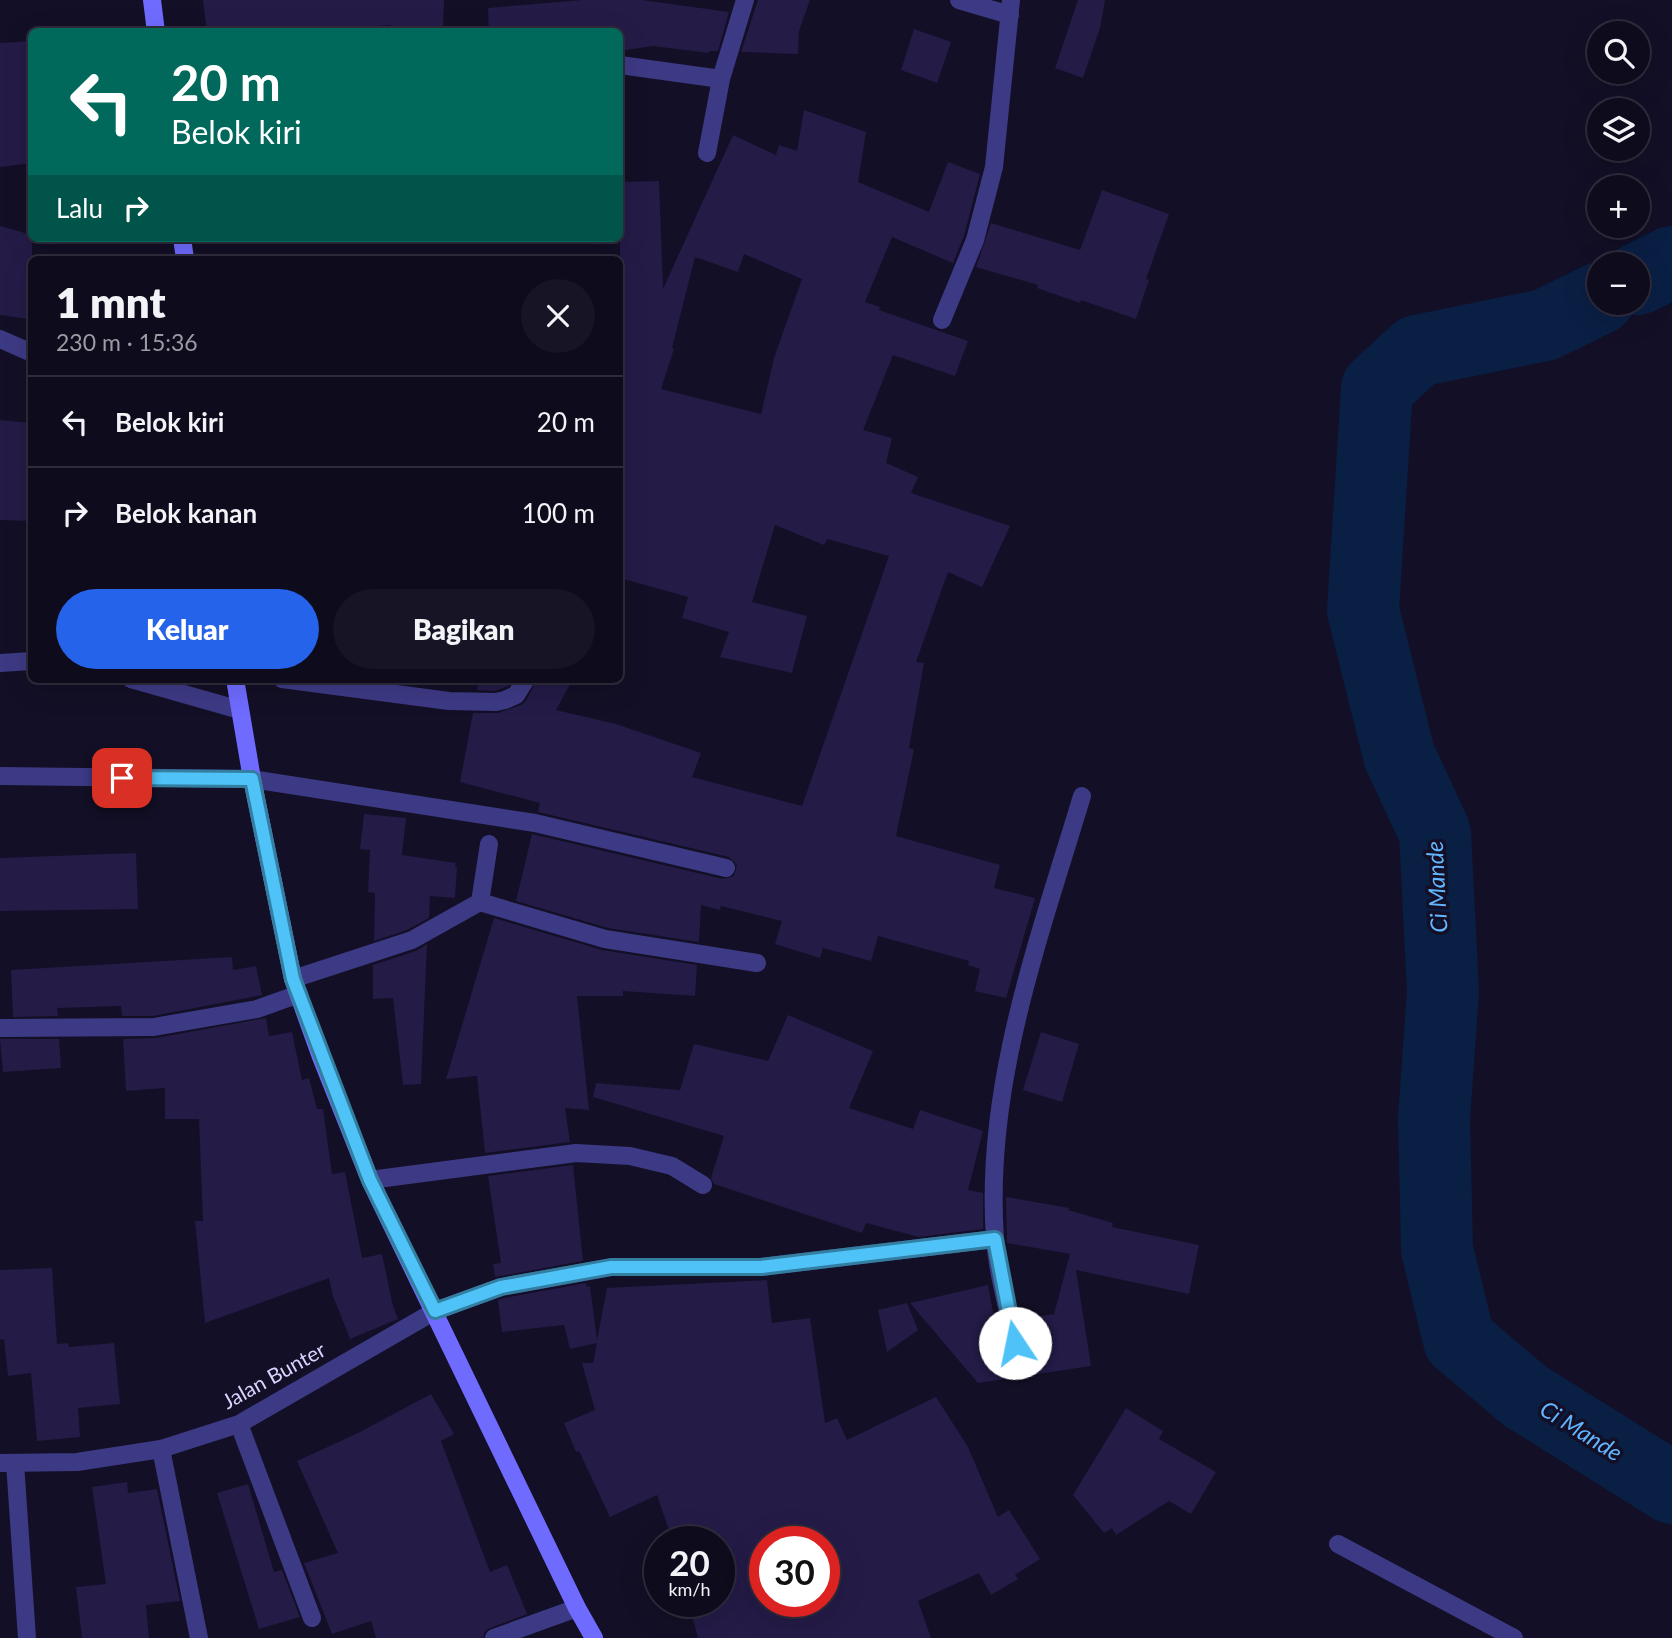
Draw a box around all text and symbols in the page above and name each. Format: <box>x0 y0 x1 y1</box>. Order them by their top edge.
map controls <box>1587 21 1650 315</box>
button: search <box>1587 21 1650 84</box>
text: 20 m <box>171 53 281 111</box>
icon: left <box>56 56 147 147</box>
button: layers <box>1587 98 1650 161</box>
text: Belok kiri <box>171 112 302 151</box>
button: + <box>1587 175 1650 238</box>
icon: right <box>117 189 155 227</box>
text: Lalu <box>56 192 103 224</box>
button: − <box>1587 252 1650 315</box>
text: 1 mnt <box>56 277 166 327</box>
button: close <box>521 279 595 353</box>
text: 230 m · 15:36 <box>56 328 198 356</box>
icon: left <box>56 403 94 441</box>
text: Belok kiri <box>115 406 224 438</box>
text: 20 m <box>537 406 595 438</box>
icon: right <box>56 494 94 532</box>
text: Belok kanan <box>115 497 257 529</box>
text: 100 m <box>522 497 595 529</box>
button: Keluar <box>56 589 319 669</box>
button: Bagikan <box>333 589 595 669</box>
pin <box>92 748 152 808</box>
icon: arrive <box>103 759 141 797</box>
water label: Ci Mande <box>1420 841 1452 934</box>
position arrow <box>978 1306 1052 1380</box>
street label: Jalan Bunter <box>217 1336 330 1413</box>
water label: Ci Mande <box>1535 1394 1628 1466</box>
speed limit sign: 30 <box>749 1526 840 1617</box>
text: 20 <box>669 1541 710 1583</box>
text: km/h <box>668 1578 711 1600</box>

